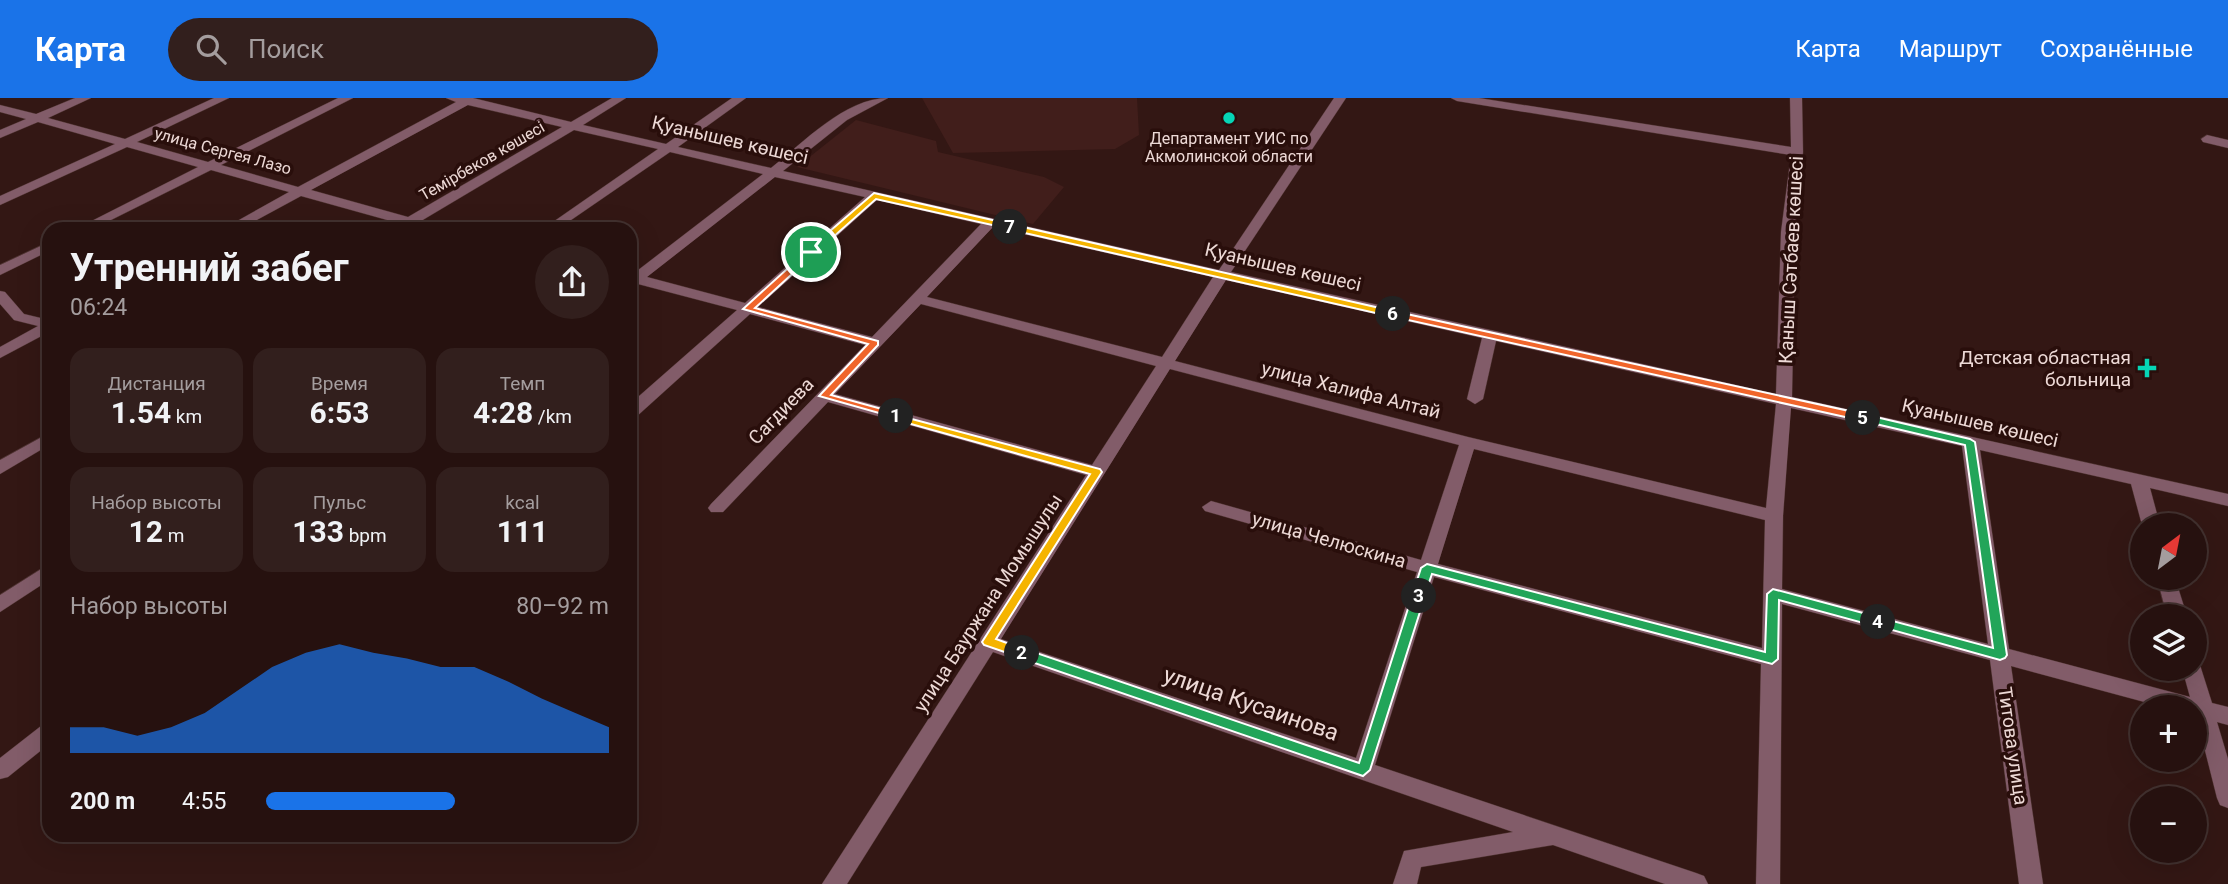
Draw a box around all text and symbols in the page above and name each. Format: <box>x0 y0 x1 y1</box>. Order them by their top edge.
search box <box>168 18 658 81</box>
text: Карта <box>35 30 126 69</box>
icon: search <box>192 30 230 68</box>
text: Поиск <box>248 34 324 64</box>
text: Карта <box>1795 35 1861 63</box>
text: Маршрут <box>1899 35 2002 63</box>
text: Сохранённые <box>2040 35 2193 63</box>
marker: Департамент УИС по Акмолинской области <box>1221 110 1237 126</box>
street label: Қуанышев көшесі <box>650 111 810 169</box>
street label: Темірбеков көшесі <box>416 117 548 205</box>
street label: улица Сергея Лазо <box>153 124 293 178</box>
place label: Департамент УИС по Акмолинской области <box>1145 129 1313 166</box>
street label: Қаныш Сәтбаев көшесі <box>1774 155 1808 365</box>
pin: 7 <box>992 209 1028 244</box>
text: 7 <box>1004 215 1015 238</box>
pin <box>781 222 841 282</box>
icon: arrive <box>792 233 830 271</box>
street label: Қуанышев көшесі <box>1203 238 1363 296</box>
button: share <box>535 245 609 319</box>
text: Утренний забег <box>70 246 349 290</box>
text: 06:24 <box>70 294 127 321</box>
pin: 6 <box>1376 296 1410 332</box>
text: 6 <box>1387 302 1398 325</box>
place label: Детская областная больница <box>1959 346 2131 391</box>
street label: улица Халифа Алтай <box>1259 357 1443 423</box>
marker: Детская областная больница <box>2137 358 2157 378</box>
text: Дистанция <box>107 372 206 395</box>
text: Время <box>311 372 368 395</box>
text: Темп <box>500 372 545 395</box>
street label: Сагдиева <box>744 373 818 449</box>
street label: Қуанышев көшесі <box>1900 394 2060 452</box>
text: 1.54 <box>111 395 171 430</box>
text: 6:53 <box>309 395 370 430</box>
text: 4:28 <box>473 395 533 430</box>
pin: 1 <box>878 398 914 434</box>
pin: 5 <box>1846 400 1881 436</box>
text: 1 <box>890 404 901 427</box>
text: km <box>171 405 202 428</box>
text: /km <box>533 405 572 428</box>
text: 5 <box>1857 406 1868 429</box>
street label: улица Бауржана Момышулы <box>909 490 1067 716</box>
text: Набор высоты <box>91 491 222 514</box>
text: Пульс <box>313 491 366 514</box>
text: kcal <box>505 491 540 514</box>
street label: улица Челюскина <box>1249 507 1409 573</box>
north arrow <box>2130 513 2207 590</box>
map controls <box>2130 513 2207 863</box>
text: 12 <box>129 514 163 549</box>
text: 133 <box>292 514 344 549</box>
text: 111 <box>497 514 548 549</box>
text: m <box>163 524 184 547</box>
text: bpm <box>344 524 387 547</box>
pin: 3 <box>1402 578 1436 614</box>
text: 3 <box>1413 584 1424 607</box>
text: Набор высоты <box>70 593 228 620</box>
text: 80–92 m <box>516 593 609 620</box>
pin: 4 <box>1860 604 1896 640</box>
button: layers <box>2130 604 2207 681</box>
text: 4 <box>1872 610 1883 633</box>
pin: 2 <box>1004 636 1040 670</box>
text: 2 <box>1016 641 1027 664</box>
street label: улица Кусаинова <box>1160 661 1342 747</box>
street label: Титова улица <box>1993 686 2033 806</box>
button: + <box>2130 695 2207 772</box>
button: − <box>2130 786 2207 863</box>
text: 200 m <box>70 788 135 815</box>
text: 4:55 <box>182 788 226 815</box>

